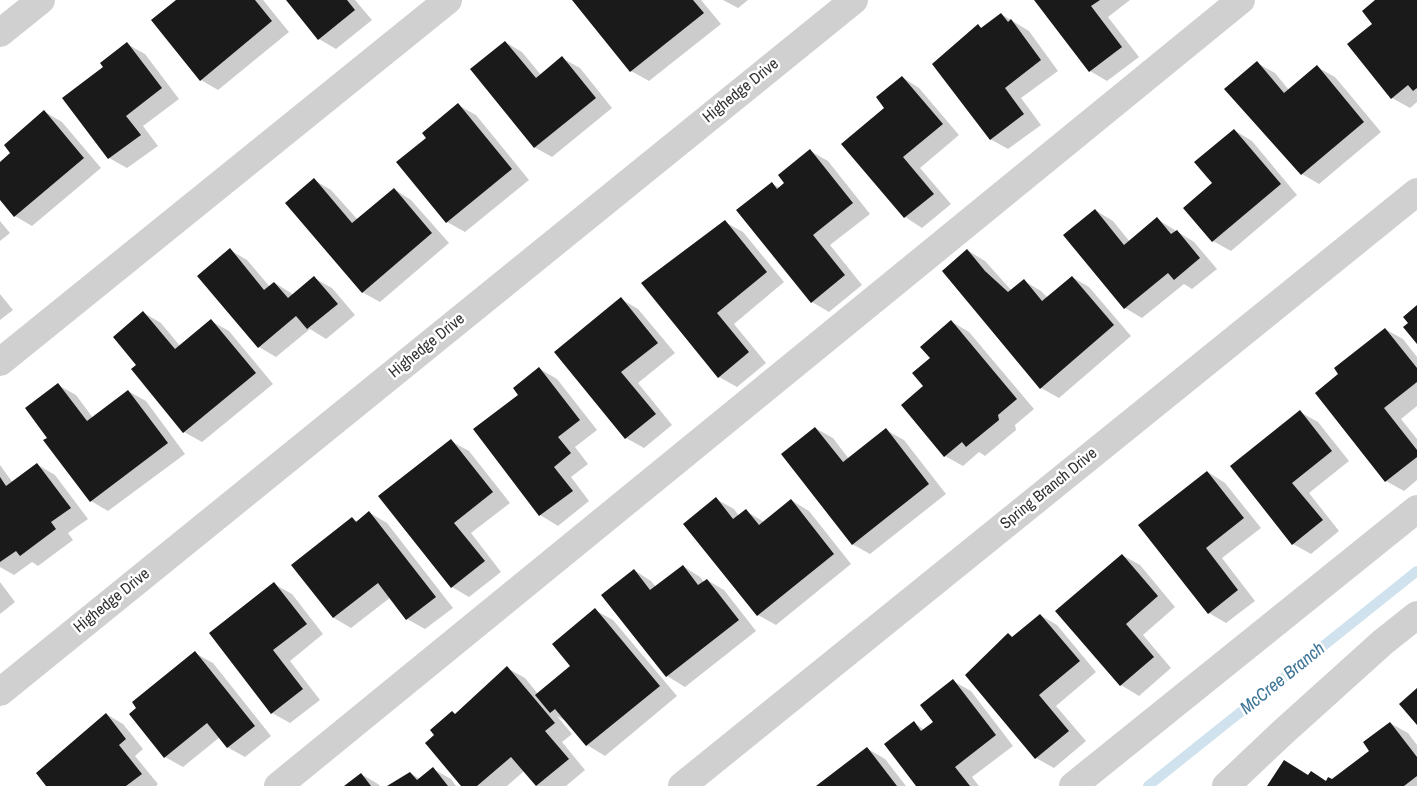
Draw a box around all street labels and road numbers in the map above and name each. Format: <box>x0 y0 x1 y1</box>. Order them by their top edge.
street label: Highedge Drive <box>699 55 783 127</box>
street label: Highedge Drive <box>385 310 469 382</box>
street label: Spring Branch Drive <box>997 444 1101 534</box>
street label: Highedge Drive <box>70 565 154 637</box>

